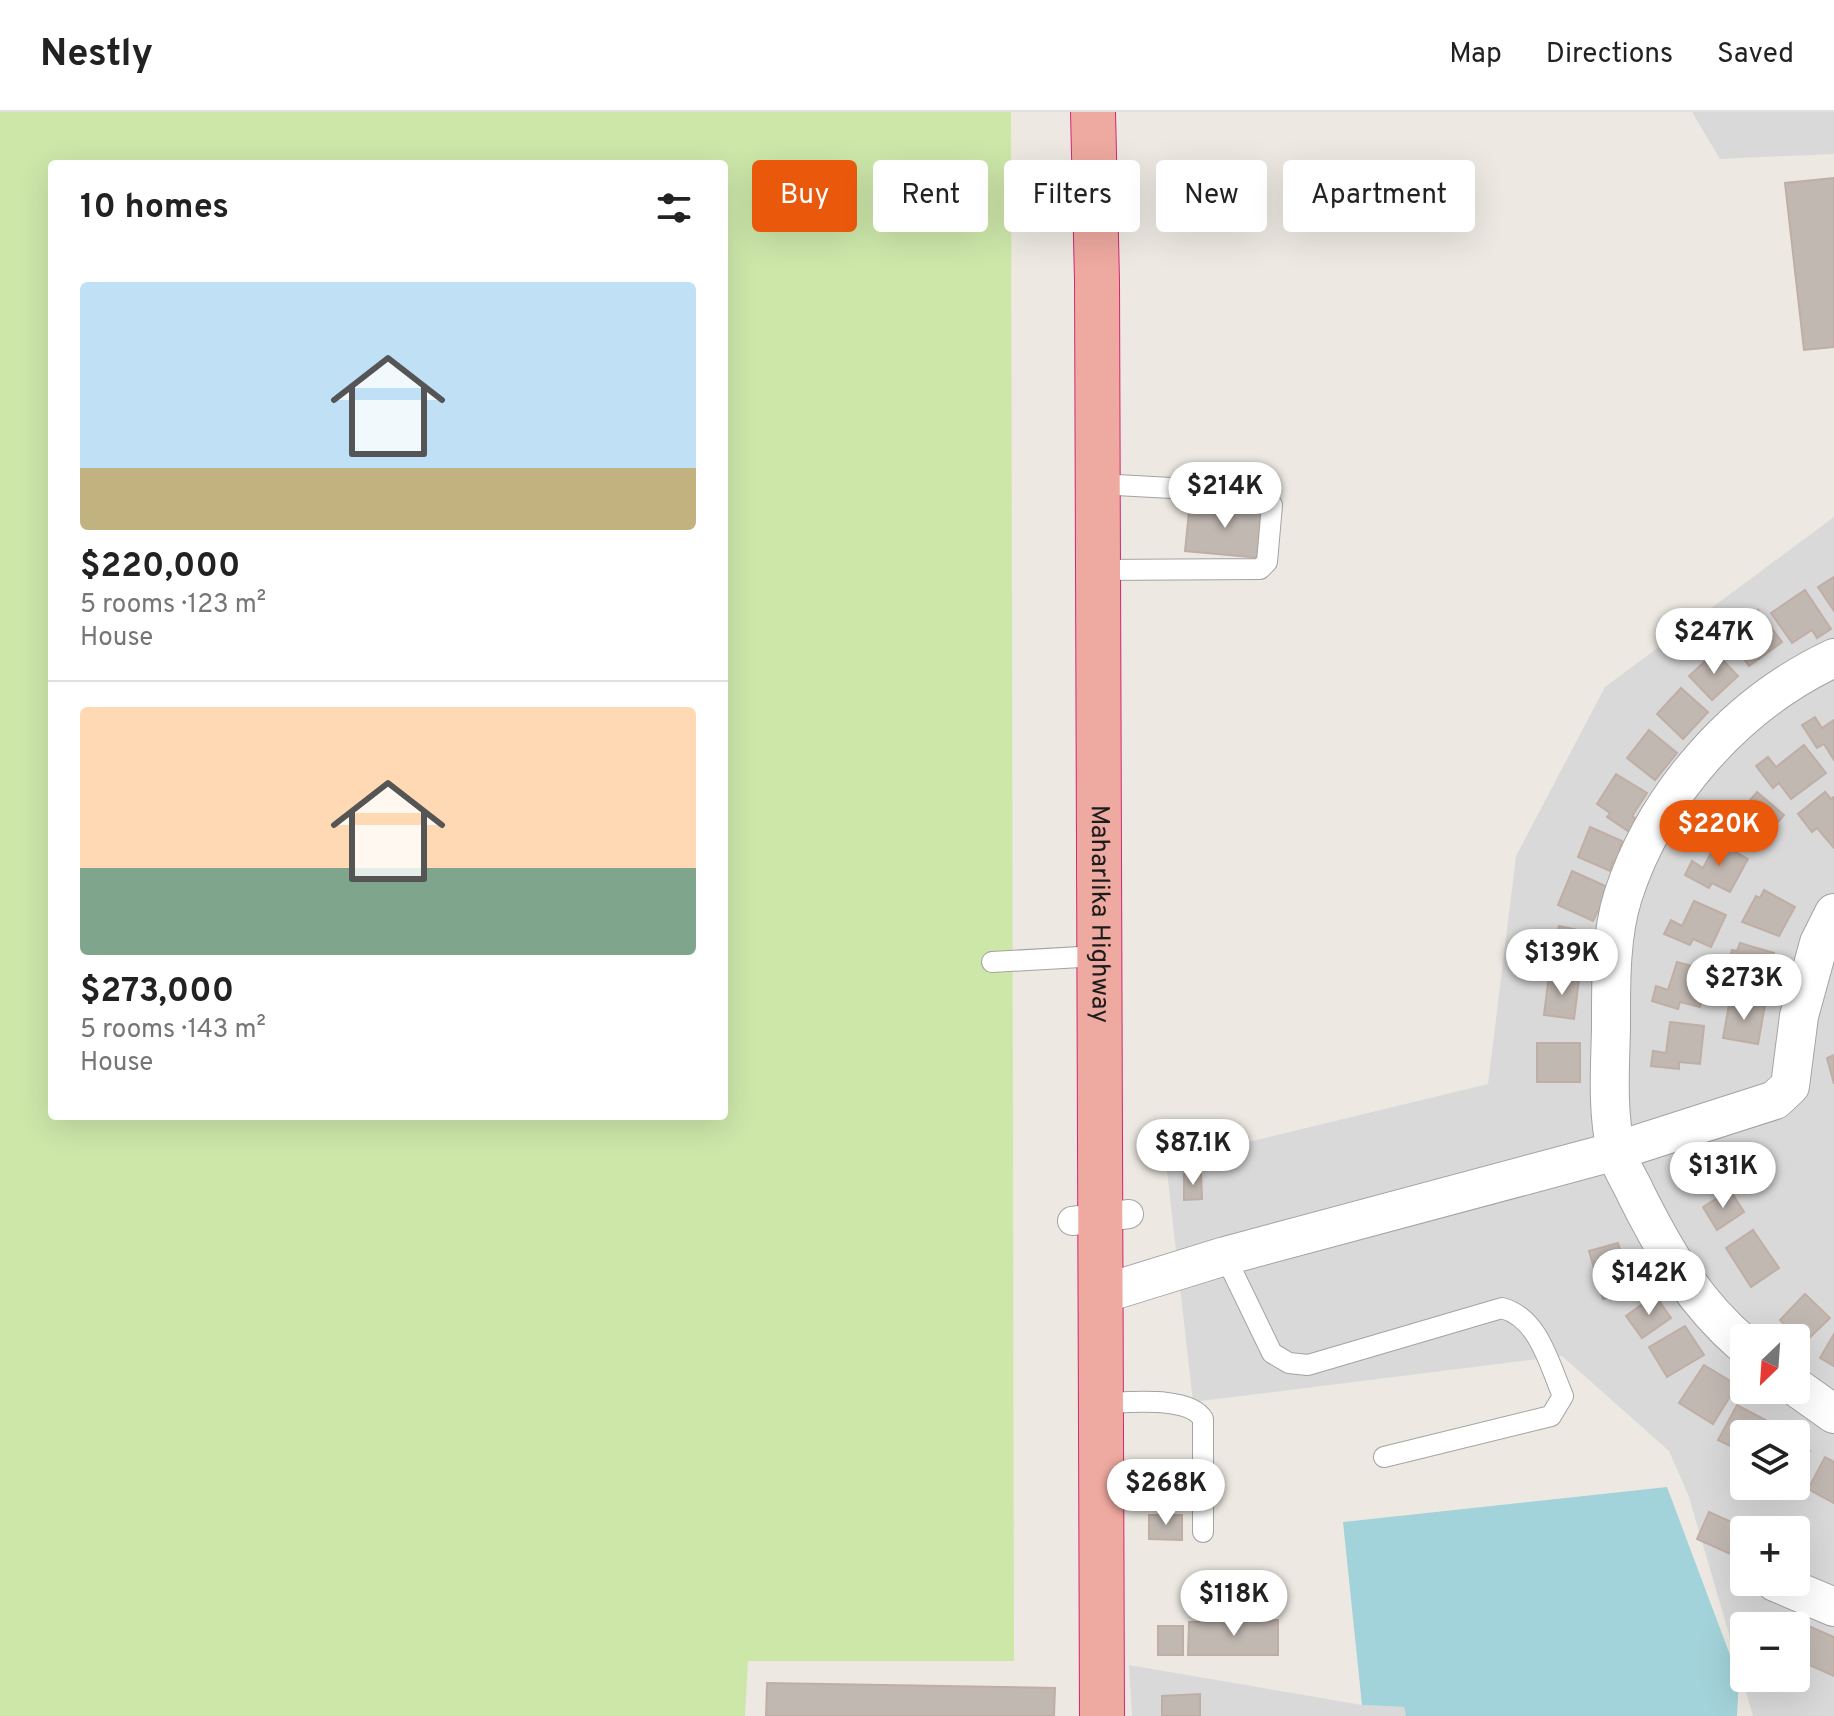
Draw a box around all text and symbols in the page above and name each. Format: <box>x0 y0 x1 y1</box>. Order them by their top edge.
text: Nestly <box>40 31 153 80</box>
text: Map <box>1449 37 1502 73</box>
text: Directions <box>1546 37 1673 73</box>
text: Saved <box>1717 37 1794 73</box>
chip: Buy <box>752 160 857 232</box>
chip: Rent <box>873 160 988 232</box>
chip: Filters <box>1004 160 1140 232</box>
chip: New <box>1156 160 1267 232</box>
chip: Apartment <box>1283 160 1475 232</box>
icon: filters <box>652 186 696 230</box>
text: 10 homes <box>80 187 229 230</box>
icon: home <box>316 334 460 478</box>
pin: $214K <box>1169 462 1281 530</box>
text: $214K <box>1186 471 1264 504</box>
text: $220,000 <box>80 546 240 589</box>
text: 5 rooms · 123 m² <box>80 589 266 622</box>
pin: $247K <box>1658 608 1770 676</box>
text: $247K <box>1674 617 1754 650</box>
text: House <box>80 622 153 655</box>
icon: home <box>316 759 460 903</box>
pin: $220K <box>1663 800 1775 868</box>
street label: Maharlika Highway <box>1082 805 1116 1023</box>
text: $220K <box>1678 809 1761 842</box>
pin: $139K <box>1506 929 1618 997</box>
text: $139K <box>1524 938 1600 971</box>
pin: $273K <box>1688 954 1800 1022</box>
text: $273K <box>1705 963 1783 996</box>
text: $273,000 <box>80 971 234 1014</box>
text: 5 rooms · 143 m² <box>80 1014 266 1047</box>
text: House <box>80 1047 153 1080</box>
pin: $87.1K <box>1128 1119 1258 1187</box>
text: $87.1K <box>1154 1128 1232 1161</box>
pin: $131K <box>1667 1142 1779 1210</box>
text: $131K <box>1688 1151 1758 1184</box>
pin: $142K <box>1593 1249 1705 1317</box>
text: $142K <box>1610 1258 1688 1291</box>
north arrow <box>1730 1324 1810 1404</box>
map controls <box>1730 1324 1810 1692</box>
button: layers <box>1730 1420 1810 1500</box>
pin: $268K <box>1110 1459 1222 1527</box>
text: $268K <box>1125 1468 1207 1501</box>
button: + <box>1730 1516 1810 1596</box>
pin: $118K <box>1178 1570 1290 1638</box>
text: $118K <box>1198 1579 1270 1612</box>
button: − <box>1730 1612 1810 1692</box>

